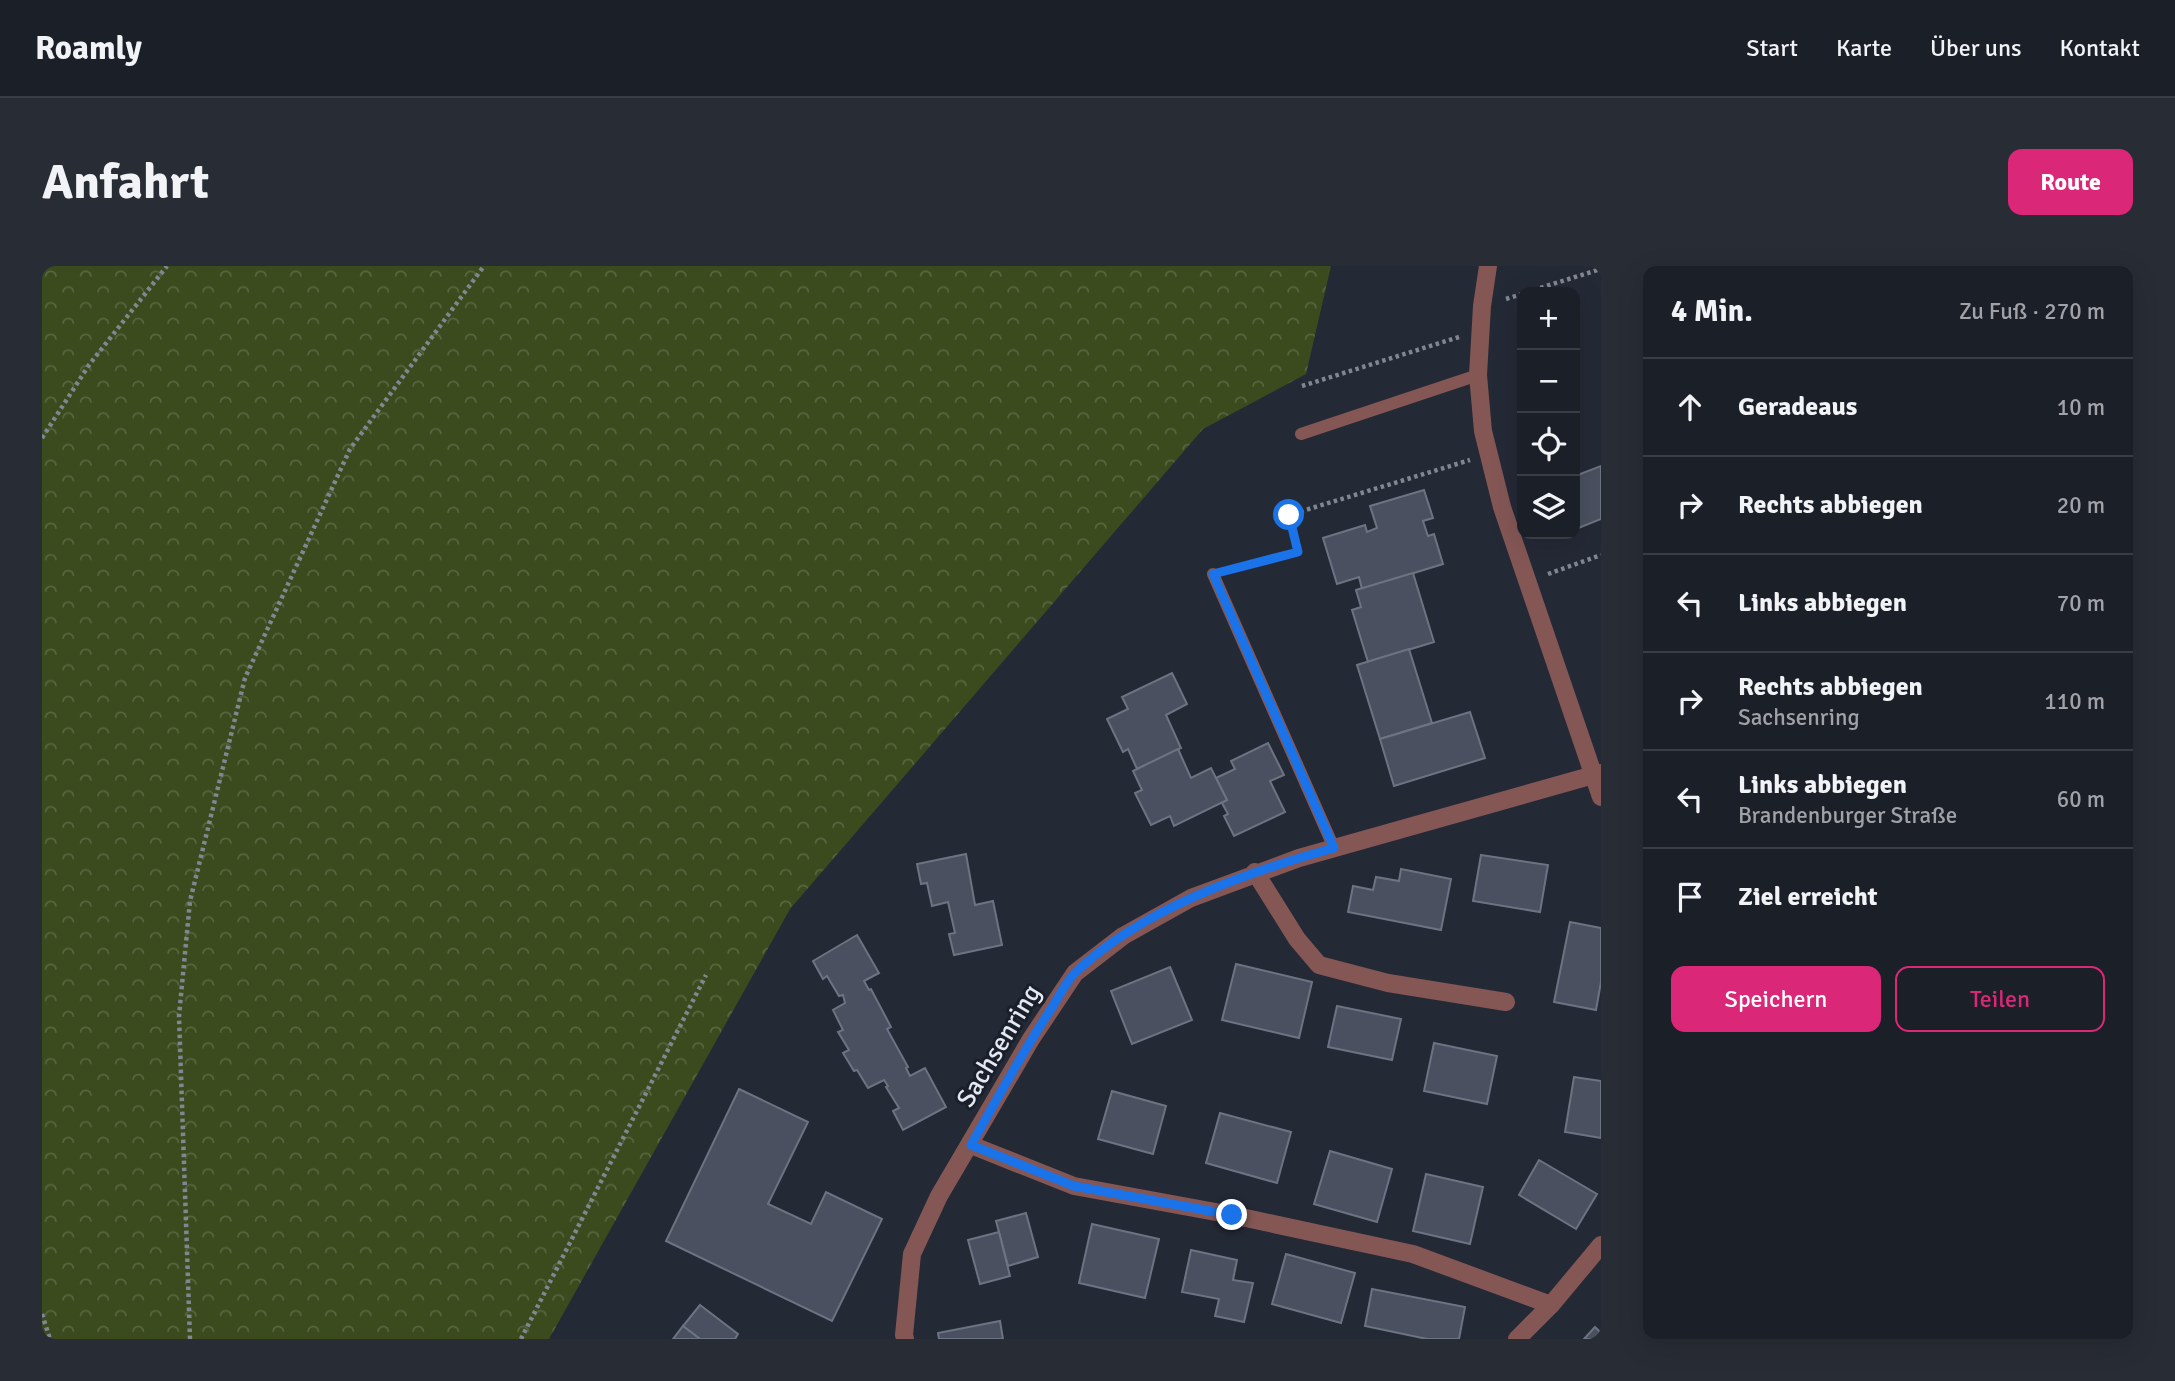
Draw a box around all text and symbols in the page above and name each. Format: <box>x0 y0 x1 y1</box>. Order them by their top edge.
text: Roamly <box>35 28 142 69</box>
text: Start <box>1746 33 1798 63</box>
text: Karte <box>1836 33 1892 63</box>
text: Über uns <box>1930 33 2022 63</box>
text: Kontakt <box>2060 33 2140 63</box>
button: Route <box>2008 149 2133 215</box>
text: Anfahrt <box>42 152 209 212</box>
map controls <box>1517 287 1580 539</box>
button: + <box>1517 287 1580 350</box>
text: 4 Min. <box>1671 293 1753 330</box>
text: Zu Fuß · 270 m <box>1959 297 2105 326</box>
button: − <box>1517 350 1580 413</box>
icon: ahead <box>1671 388 1709 426</box>
text: Geradeaus <box>1738 391 1857 423</box>
text: 10 m <box>2057 393 2105 422</box>
button: locate <box>1517 413 1580 476</box>
button: layers <box>1517 476 1580 539</box>
icon: right <box>1671 486 1709 524</box>
text: Rechts abbiegen <box>1738 489 1923 521</box>
text: 20 m <box>2057 491 2105 520</box>
route start <box>1273 499 1304 530</box>
icon: left <box>1671 584 1709 622</box>
text: Links abbiegen <box>1738 587 1907 619</box>
text: 70 m <box>2057 589 2105 618</box>
text: Rechts abbiegen <box>1738 671 1923 703</box>
icon: right <box>1671 682 1709 720</box>
text: 110 m <box>2044 687 2105 716</box>
text: Sachsenring <box>1738 703 1860 732</box>
text: Links abbiegen <box>1738 769 1907 801</box>
icon: left <box>1671 780 1709 818</box>
text: 60 m <box>2057 785 2105 814</box>
text: Brandenburger Straße <box>1738 801 1957 830</box>
icon: arrive <box>1671 878 1709 916</box>
text: Ziel erreicht <box>1738 881 1878 913</box>
button: Speichern <box>1671 966 1881 1032</box>
button: Teilen <box>1895 966 2105 1032</box>
street label: Sachsenring <box>950 979 1048 1113</box>
route end <box>1216 1199 1247 1230</box>

